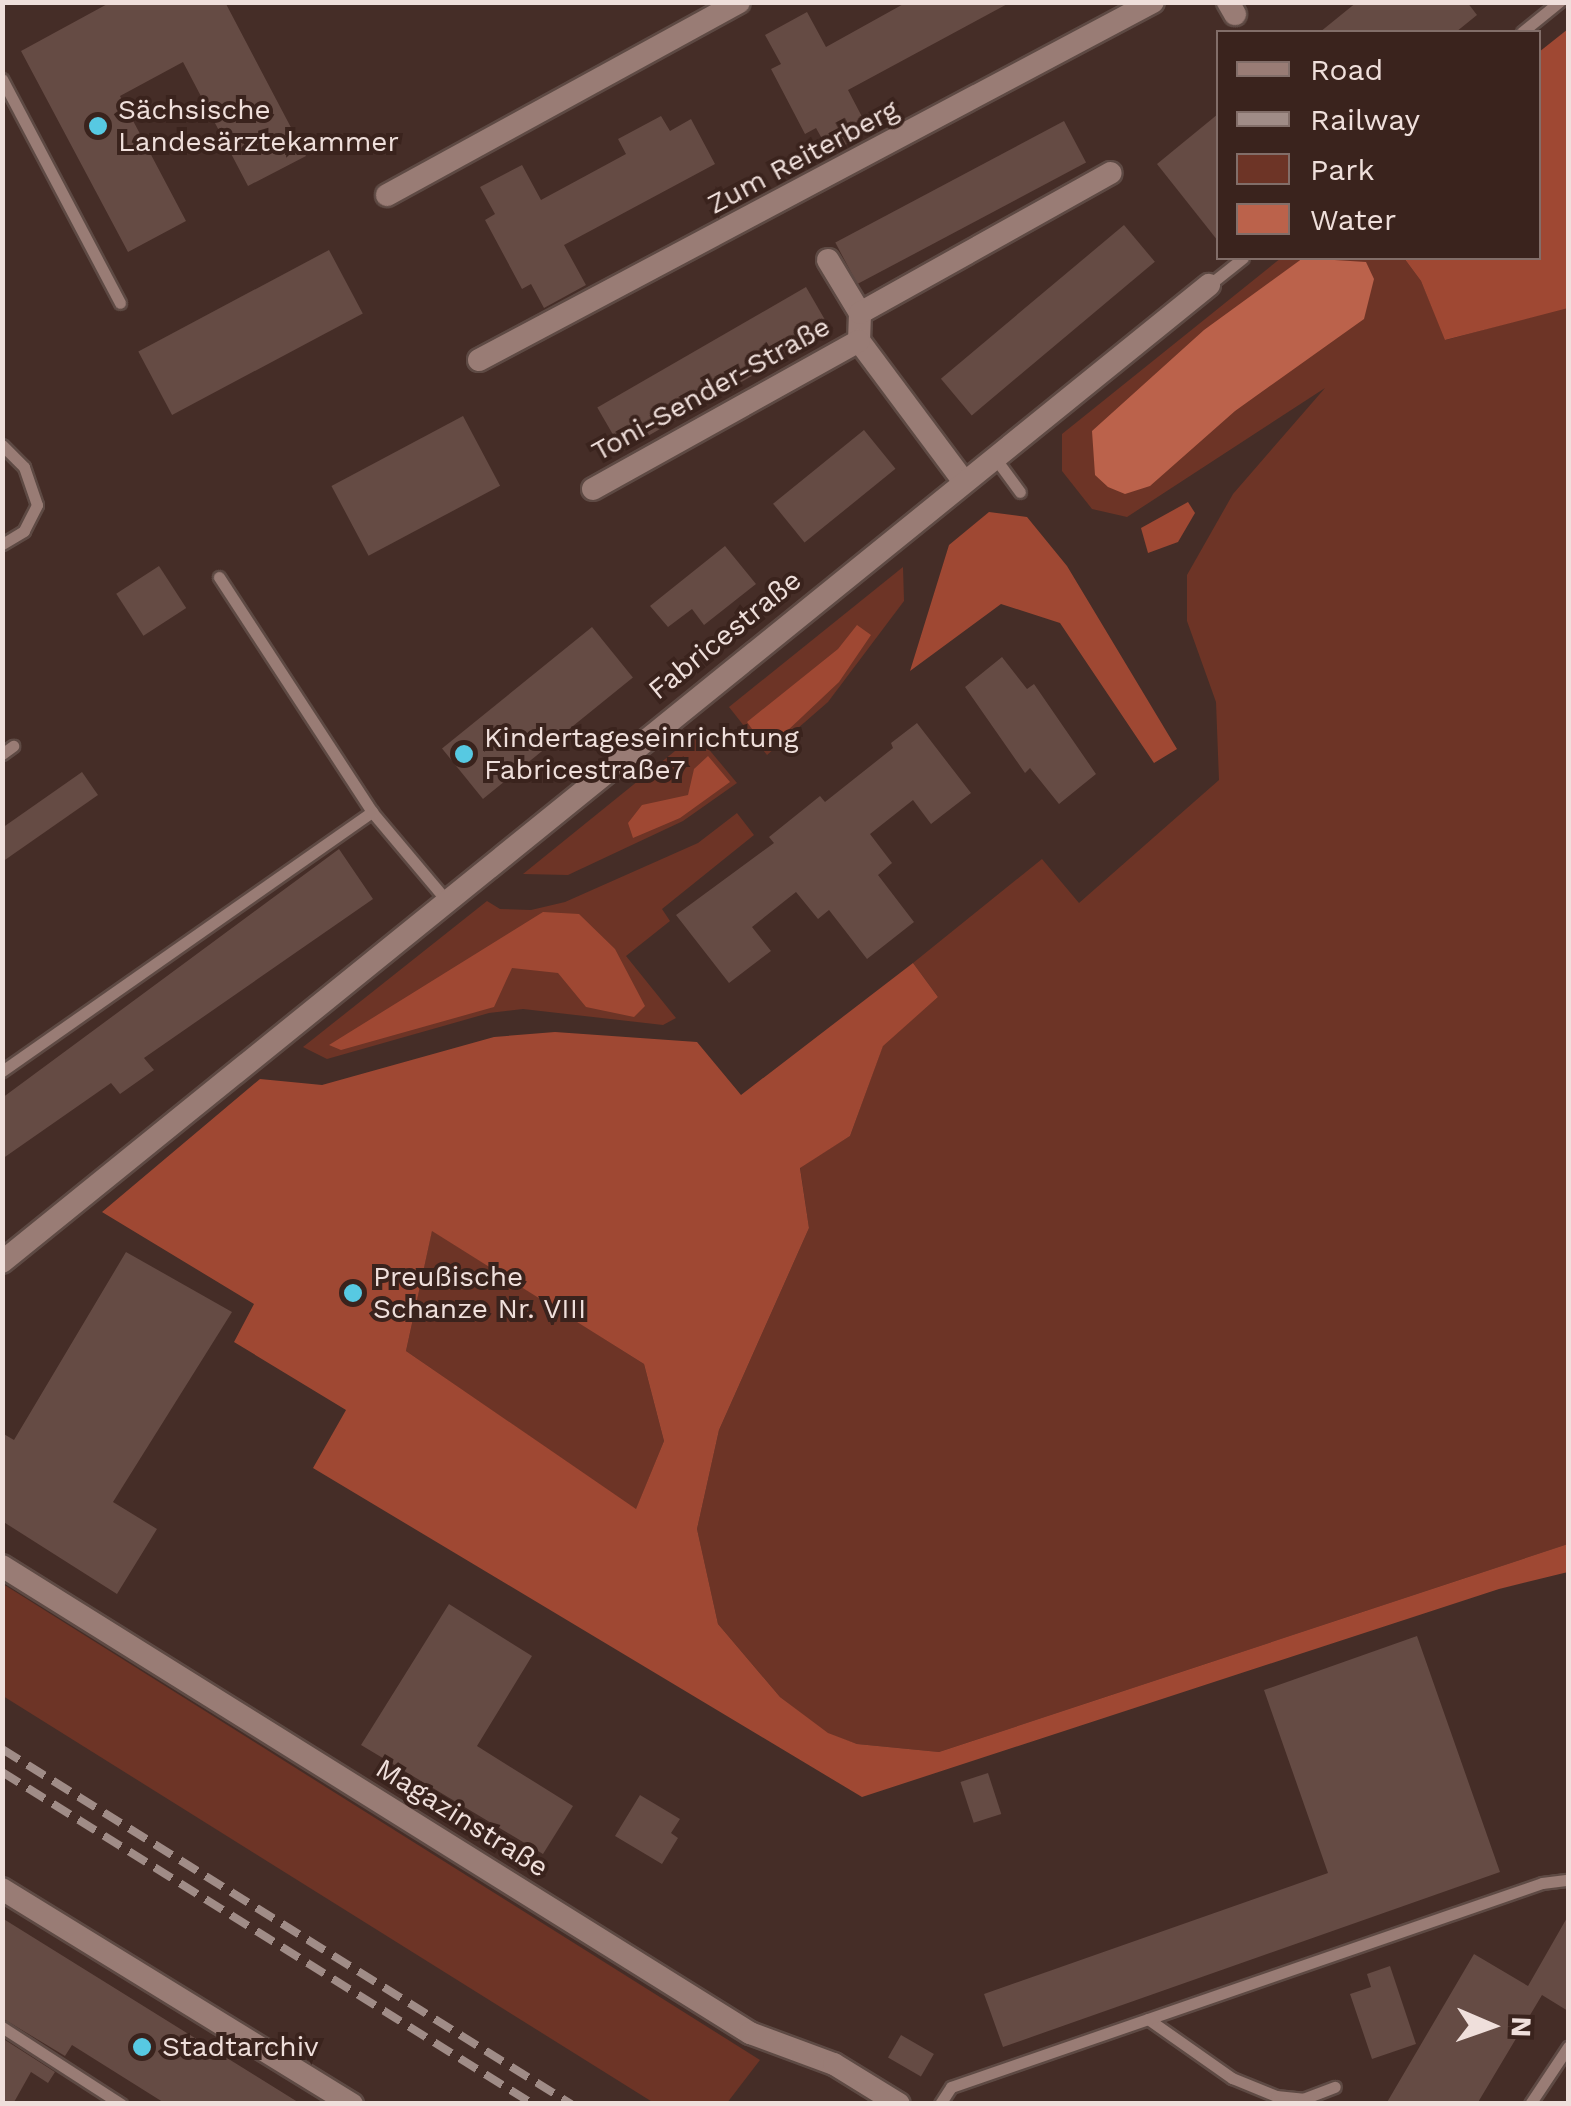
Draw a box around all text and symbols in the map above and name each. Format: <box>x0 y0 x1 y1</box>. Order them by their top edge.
legend <box>1216 30 1541 260</box>
text: Road <box>1310 52 1383 87</box>
place label: Sächsische Landesärztekammer <box>118 93 399 159</box>
street label: Zum Reiterberg <box>702 93 904 221</box>
text: Railway <box>1310 102 1420 137</box>
marker: Sächsische Landesärztekammer <box>87 115 109 137</box>
text: Park <box>1310 152 1375 187</box>
text: Water <box>1310 202 1396 237</box>
street label: Toni-Sender-Straße <box>586 310 836 468</box>
street label: Fabricestraße <box>642 563 808 707</box>
place label: Kindertageseinrichtung Fabricestraße7 <box>484 721 799 787</box>
marker: Kindertageseinrichtung Fabricestraße7 <box>453 743 475 765</box>
place label: Preußische Schanze Nr. VIII <box>373 1260 587 1326</box>
marker: Preußische Schanze Nr. VIII <box>342 1282 364 1304</box>
street label: Magazinstraße <box>370 1752 554 1884</box>
north arrow <box>1441 1976 1541 2076</box>
text: N <box>1505 2016 1538 2038</box>
place label: Stadtarchiv <box>162 2030 319 2064</box>
marker: Stadtarchiv <box>131 2036 153 2058</box>

